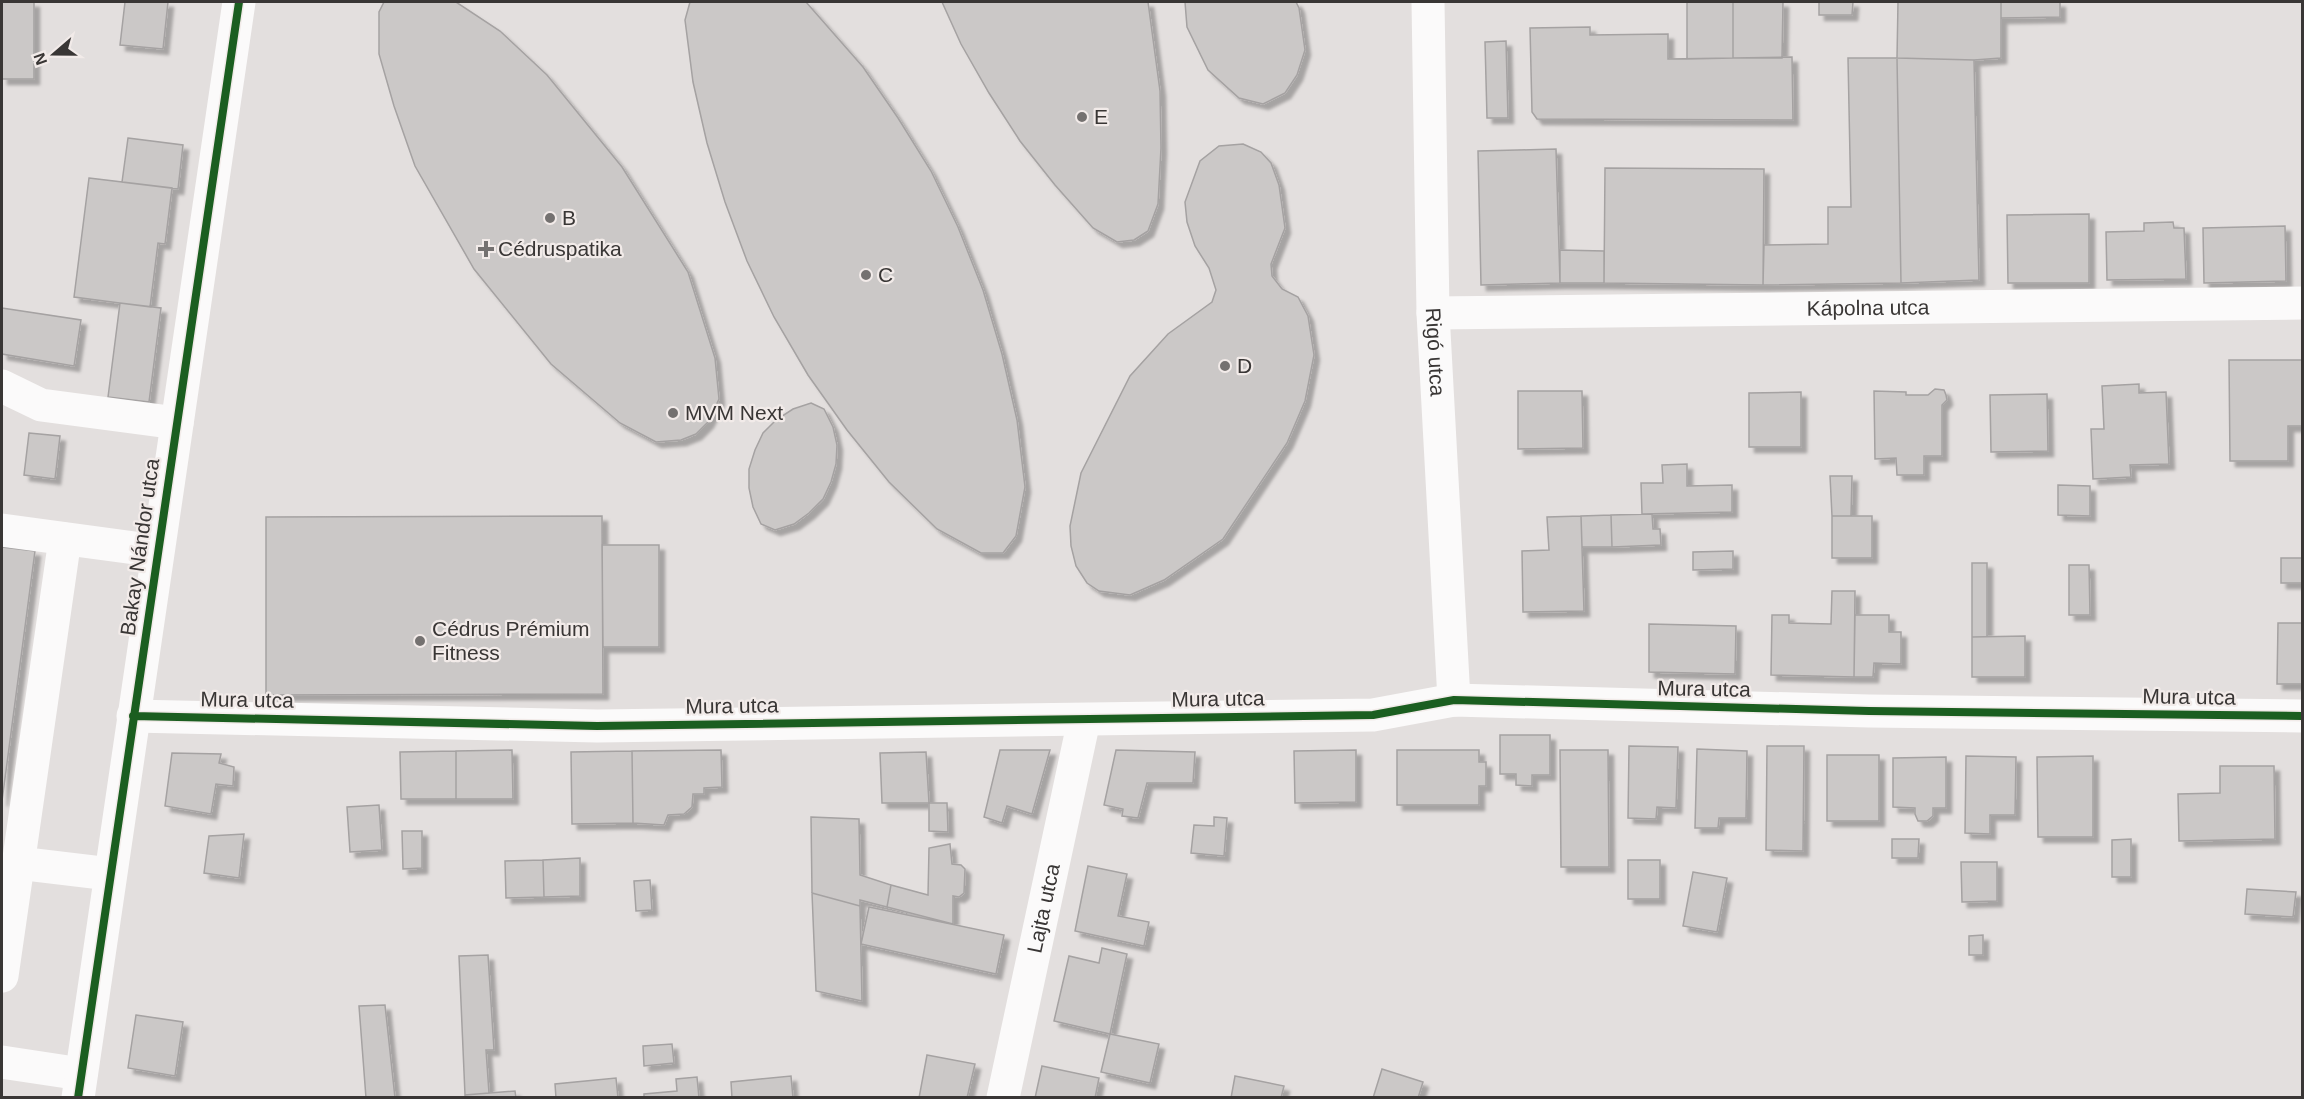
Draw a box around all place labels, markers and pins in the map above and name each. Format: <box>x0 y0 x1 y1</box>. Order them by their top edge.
place label: E <box>1094 105 1108 128</box>
marker: E <box>1075 110 1089 124</box>
place label: B <box>562 206 576 229</box>
marker: B <box>543 211 557 225</box>
place label: Cédruspatika <box>498 237 622 260</box>
marker: Cédruspatika <box>479 242 493 256</box>
place label: C <box>878 263 893 286</box>
marker: C <box>859 268 873 282</box>
place label: D <box>1237 354 1252 377</box>
marker: D <box>1218 359 1232 373</box>
place label: MVM Next <box>685 401 783 424</box>
marker: MVM Next <box>666 406 680 420</box>
place label: Cédrus Prémium Fitness <box>432 617 590 664</box>
marker: Cédrus Prémium Fitness <box>413 634 427 648</box>

